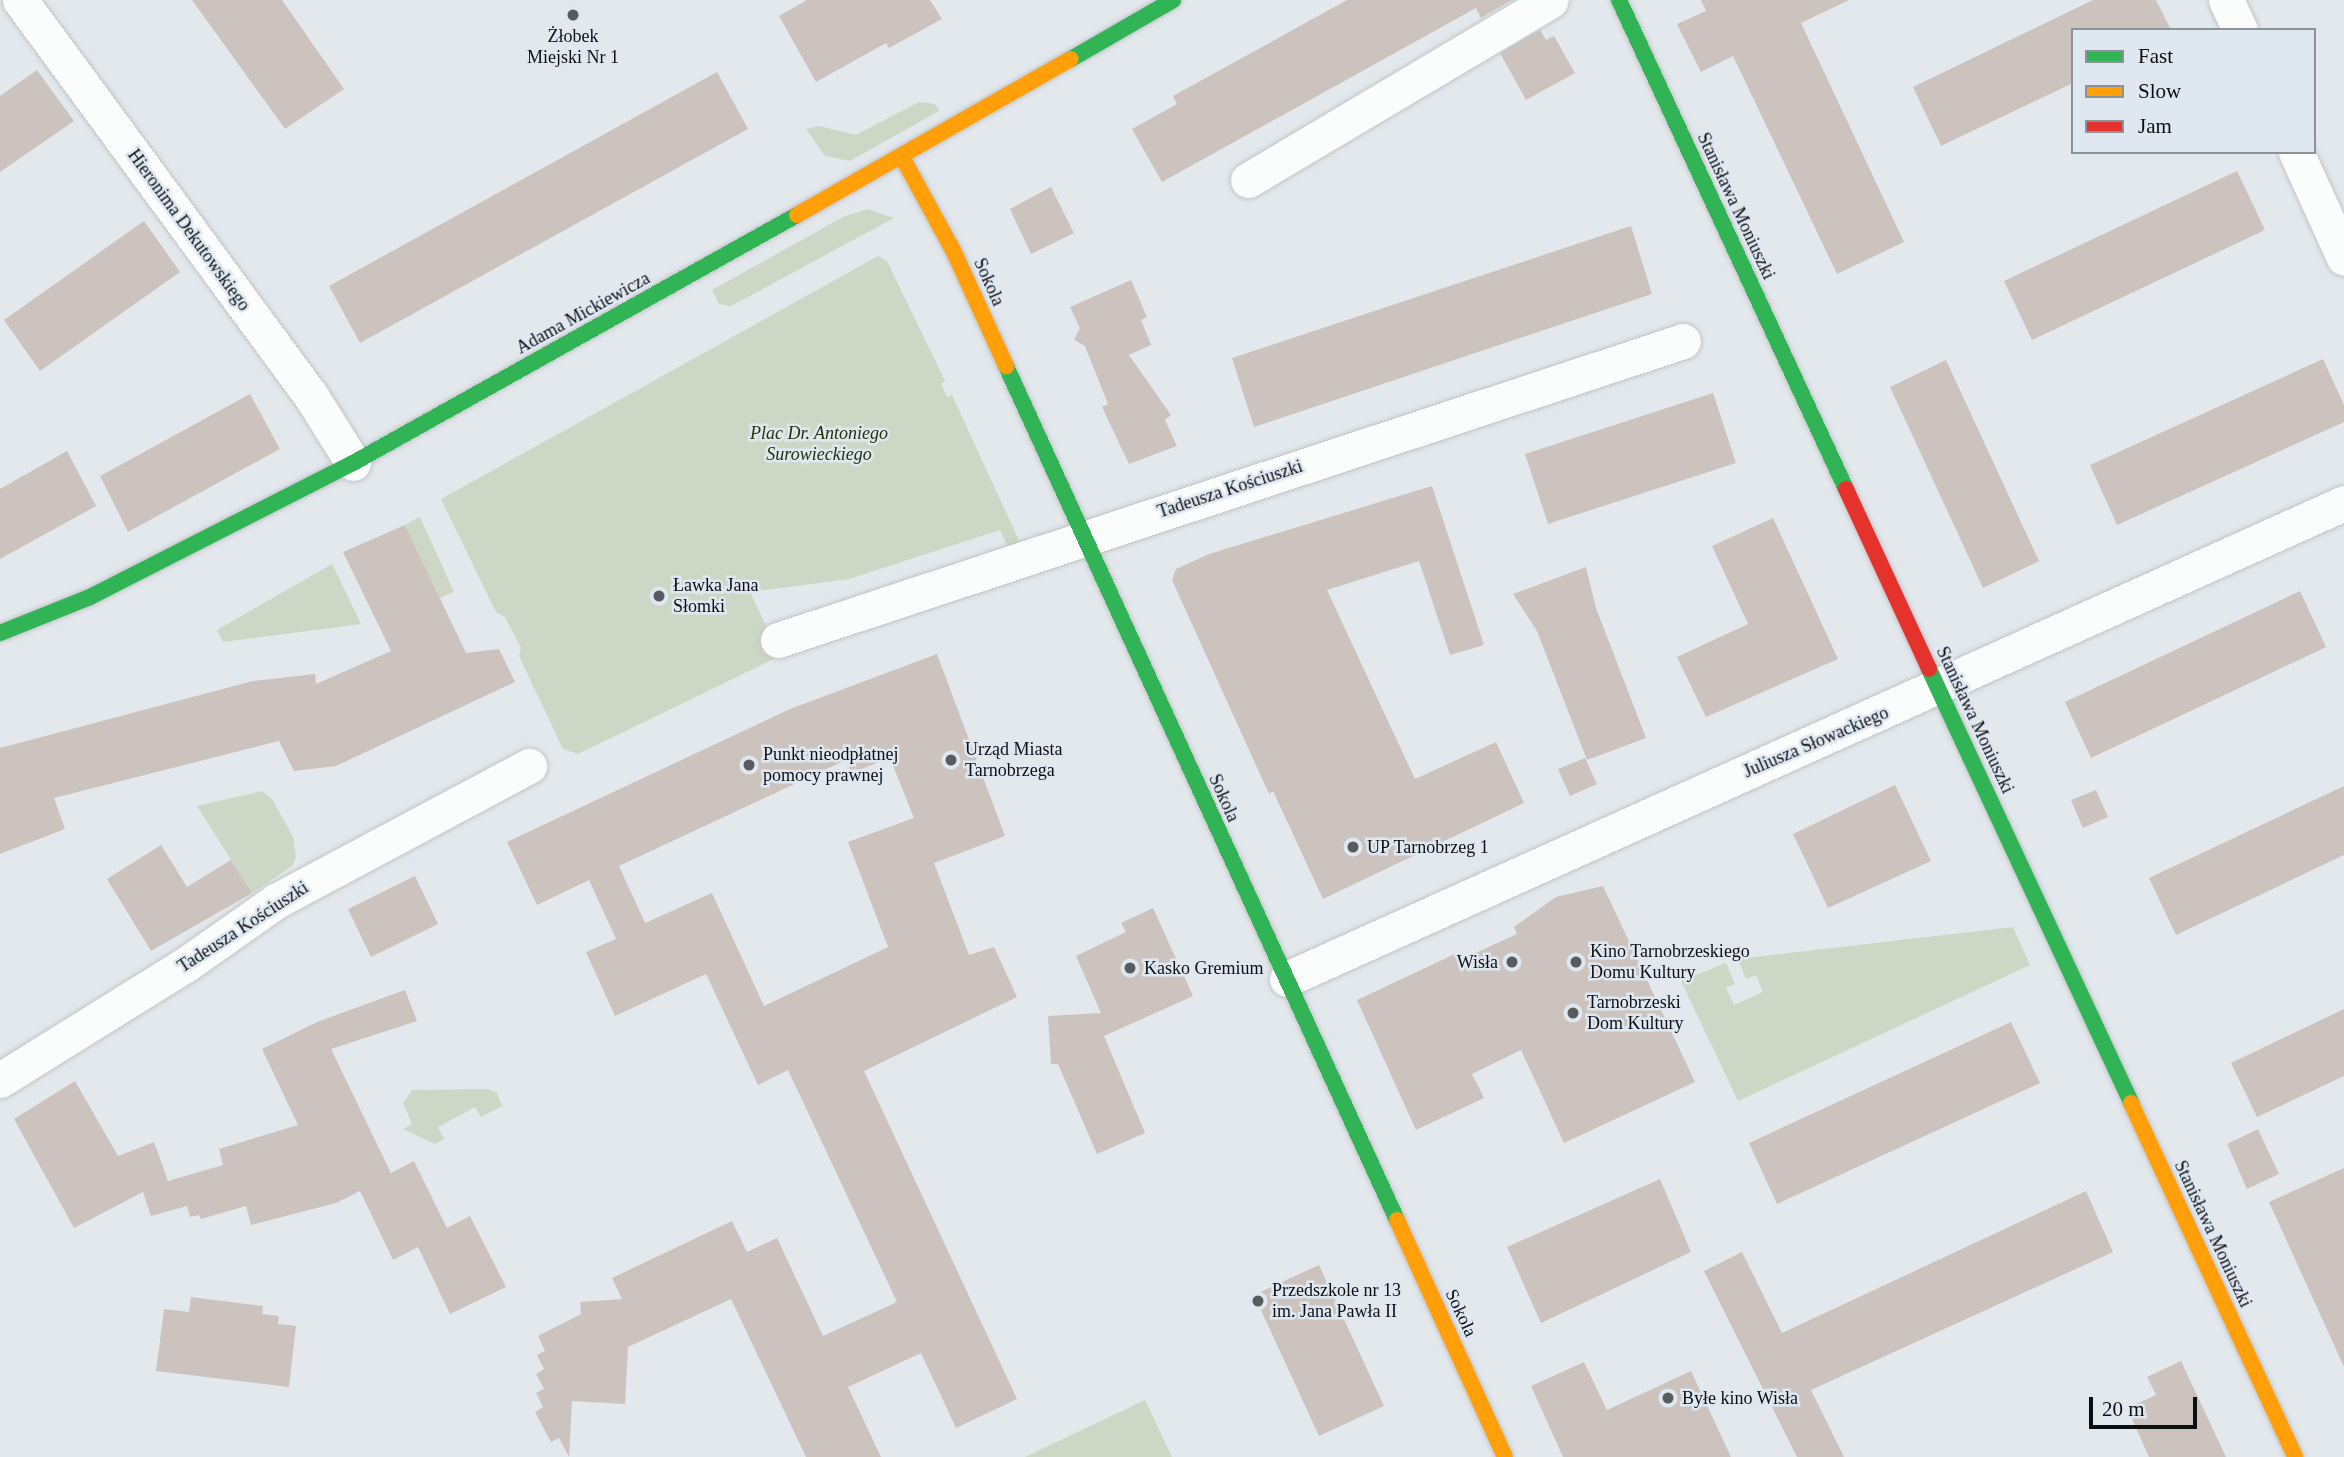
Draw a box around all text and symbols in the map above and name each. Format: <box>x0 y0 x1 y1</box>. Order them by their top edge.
marker: Żłobek Miejski Nr 1 <box>565 7 581 23</box>
place label: Żłobek Miejski Nr 1 <box>527 26 619 68</box>
legend <box>2071 28 2316 154</box>
text: Fast <box>2138 44 2173 68</box>
text: Slow <box>2138 79 2181 103</box>
text: Jam <box>2138 114 2172 138</box>
street label: Stanisława Moniuszki <box>1693 129 1779 283</box>
street label: Hieronima Dekutowskiego <box>123 145 255 315</box>
street label: Sokola <box>969 255 1009 309</box>
street label: Adama Mickiewicza <box>512 267 654 359</box>
park label: Plac Dr. Antoniego Surowieckiego <box>750 423 888 466</box>
street label: Tadeusza Kościuszki <box>1155 455 1305 523</box>
place label: Ławka Jana Słomki <box>673 575 758 618</box>
marker: Ławka Jana Słomki <box>651 588 667 604</box>
street label: Stanisława Moniuszki <box>1932 643 2018 797</box>
street label: Juliusza Słowackiego <box>1740 702 1892 782</box>
place label: Urząd Miasta Tarnobrzega <box>965 739 1062 782</box>
place label: Punkt nieodpłatnej pomocy prawnej <box>763 744 898 786</box>
marker: Urząd Miasta Tarnobrzega <box>943 752 959 768</box>
marker: Punkt nieodpłatnej pomocy prawnej <box>741 757 757 773</box>
street label: Sokola <box>1204 771 1244 825</box>
place label: UP Tarnobrzeg 1 <box>1367 836 1490 858</box>
marker: UP Tarnobrzeg 1 <box>1345 839 1361 855</box>
street label: Tadeusza Kościuszki <box>174 877 312 977</box>
place label: Kino Tarnobrzeskiego Domu Kultury <box>1590 941 1750 984</box>
place label: Wisła <box>1457 951 1498 973</box>
marker: Wisła <box>1504 954 1520 970</box>
marker: Kino Tarnobrzeskiego Domu Kultury <box>1568 954 1584 970</box>
place label: Kasko Gremium <box>1144 957 1263 979</box>
marker: Kasko Gremium <box>1122 960 1138 976</box>
place label: Tarnobrzeski Dom Kultury <box>1587 992 1683 1034</box>
marker: Tarnobrzeski Dom Kultury <box>1565 1005 1581 1021</box>
street label: Stanisława Moniuszki <box>2170 1157 2256 1311</box>
place label: Przedszkole nr 13 im. Jana Pawła II <box>1272 1280 1401 1322</box>
street label: Sokola <box>1441 1286 1481 1340</box>
marker: Przedszkole nr 13 im. Jana Pawła II <box>1250 1293 1266 1309</box>
scale bar <box>2092 1384 2200 1428</box>
place label: Byłe kino Wisła <box>1682 1387 1798 1409</box>
marker: Byłe kino Wisła <box>1660 1390 1676 1406</box>
text: 20 m <box>2102 1397 2145 1421</box>

